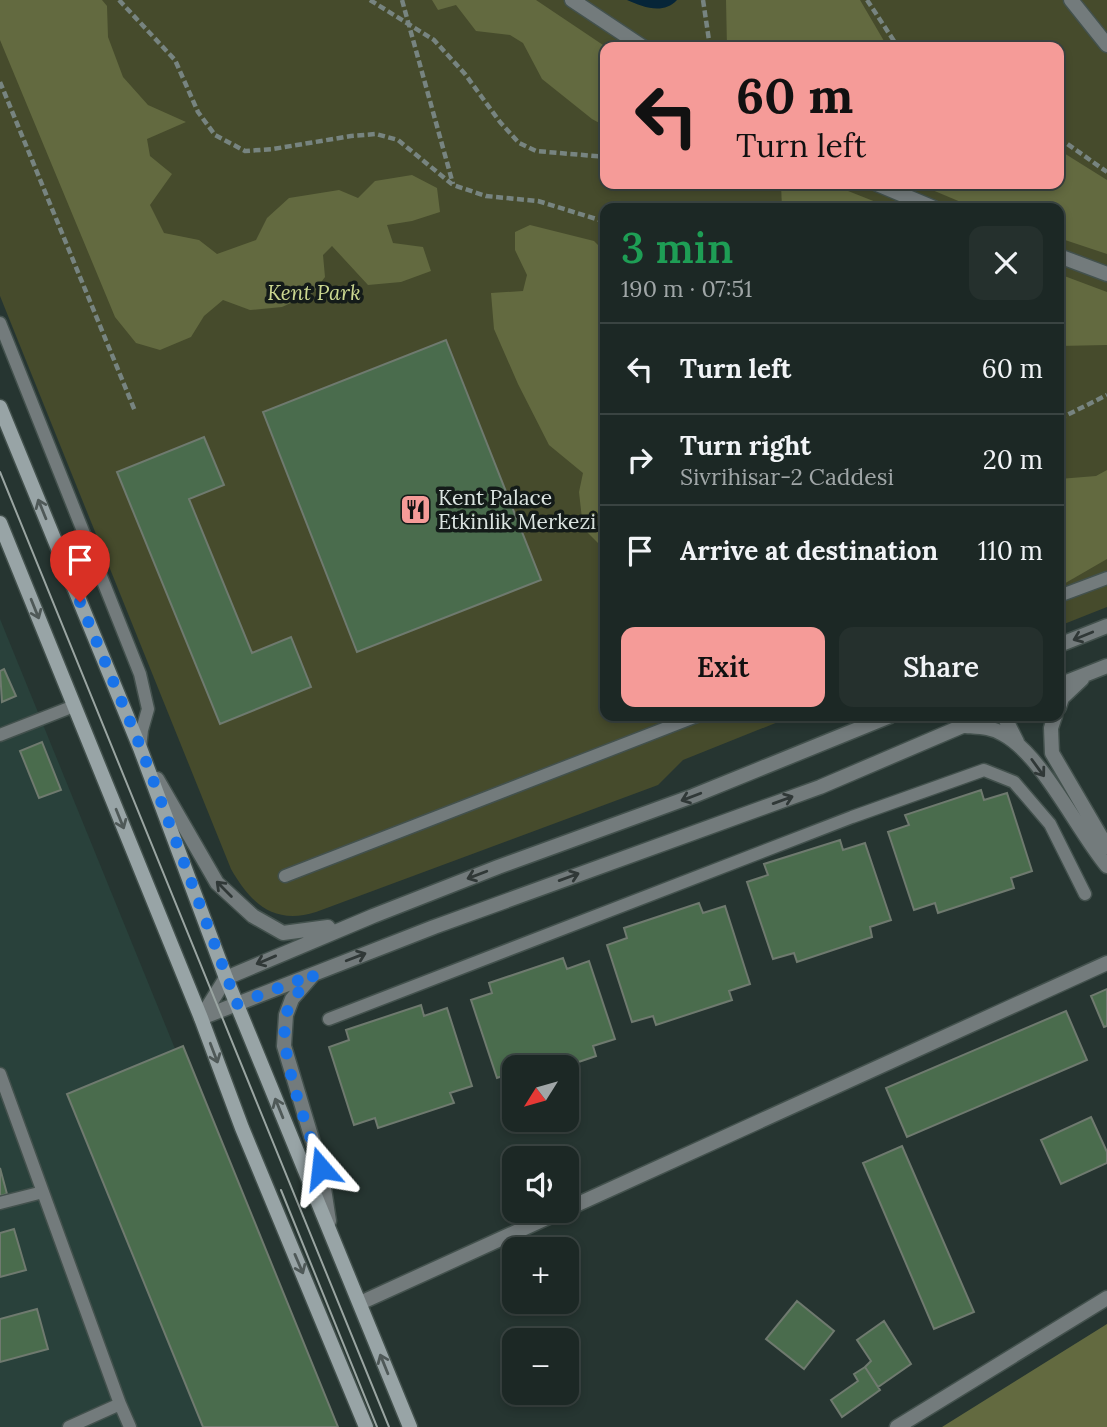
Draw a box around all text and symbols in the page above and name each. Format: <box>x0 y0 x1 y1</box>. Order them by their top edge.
text: 60 m <box>736 64 853 126</box>
icon: left <box>621 70 712 161</box>
text: Turn left <box>736 125 866 166</box>
text: 3 min <box>621 221 733 275</box>
button: close <box>969 226 1043 300</box>
text: 190 m · 07:51 <box>621 274 752 303</box>
park label: Kent Park <box>267 279 361 306</box>
icon: left <box>621 350 659 388</box>
text: Turn left <box>680 352 791 385</box>
text: 60 m <box>982 352 1043 385</box>
text: Turn right <box>680 429 811 462</box>
icon: right <box>621 441 659 479</box>
text: 20 m <box>983 443 1043 476</box>
text: Sivrihisar-2 Caddesi <box>680 462 894 491</box>
place label: Kent Palace Etkinlik Merkezi <box>438 484 596 535</box>
restaurant icon: Kent Palace Etkinlik Merkezi <box>398 492 432 526</box>
one-way arrow <box>35 499 48 521</box>
pin <box>50 530 110 602</box>
icon: arrive <box>621 532 659 570</box>
text: Arrive at destination <box>680 534 938 567</box>
text: 110 m <box>978 534 1043 567</box>
icon: arrive <box>61 541 99 579</box>
one-way arrow <box>29 597 42 619</box>
button: Exit <box>621 627 825 707</box>
button: Share <box>839 627 1043 707</box>
one-way arrow <box>1072 630 1094 643</box>
one-way arrow <box>1031 758 1045 777</box>
one-way arrow <box>680 791 702 804</box>
one-way arrow <box>771 793 793 806</box>
one-way arrow <box>115 808 128 830</box>
one-way arrow <box>467 870 489 883</box>
one-way arrow <box>557 870 579 883</box>
one-way arrow <box>216 881 233 898</box>
one-way arrow <box>344 950 366 963</box>
one-way arrow <box>256 954 278 967</box>
one-way arrow <box>209 1042 222 1064</box>
north arrow <box>502 1055 579 1132</box>
map controls <box>502 1055 579 1405</box>
one-way arrow <box>272 1097 285 1119</box>
position arrow <box>284 1131 358 1205</box>
button: sound <box>502 1146 579 1223</box>
button: + <box>502 1237 579 1314</box>
one-way arrow <box>293 1253 306 1275</box>
button: − <box>502 1328 579 1405</box>
one-way arrow <box>377 1353 390 1375</box>

